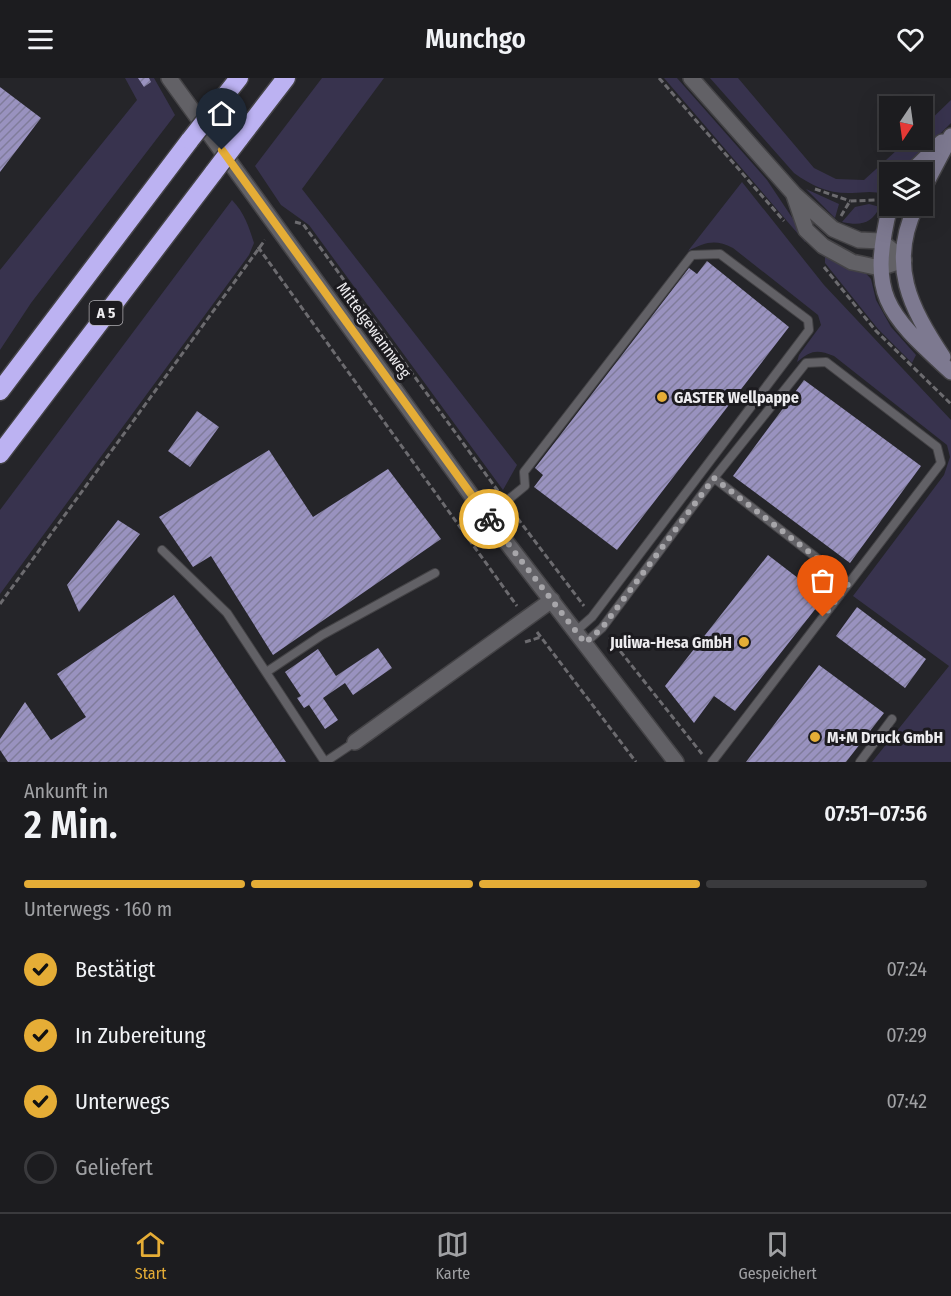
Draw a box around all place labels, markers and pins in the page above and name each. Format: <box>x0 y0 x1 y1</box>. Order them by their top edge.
pin <box>196 88 247 150</box>
place label: GASTER Wellpappe <box>674 388 799 407</box>
marker: GASTER Wellpappe <box>655 390 669 404</box>
pin <box>797 555 848 617</box>
place label: Juliwa-Hesa GmbH <box>609 633 732 652</box>
marker: Juliwa-Hesa GmbH <box>737 635 751 649</box>
place label: M+M Druck GmbH <box>827 728 943 747</box>
marker: M+M Druck GmbH <box>808 730 822 744</box>

